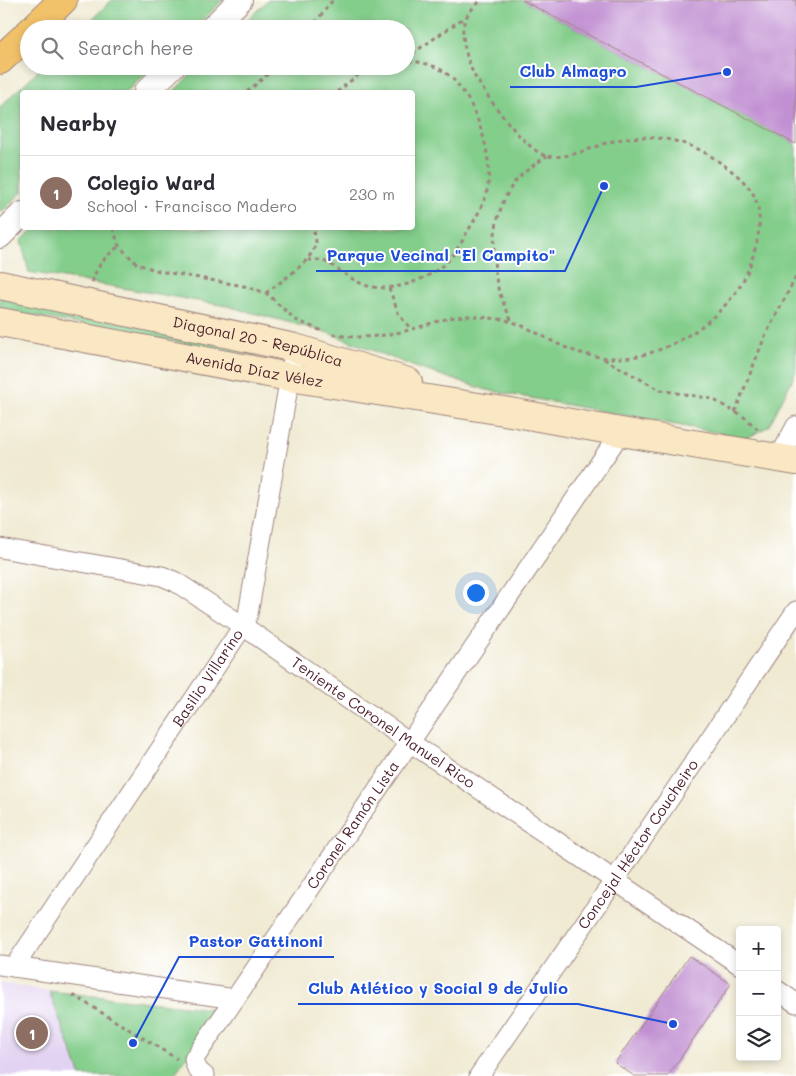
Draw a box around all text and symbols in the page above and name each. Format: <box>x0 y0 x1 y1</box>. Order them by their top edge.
search box <box>20 20 415 75</box>
icon: search <box>38 34 66 62</box>
text: Search here <box>78 35 194 60</box>
callout: Club Almagro <box>510 56 636 87</box>
text: Club Almagro <box>520 60 627 81</box>
text: Nearby <box>40 109 117 136</box>
text: Colegio Ward <box>87 170 215 195</box>
text: 1 <box>52 183 60 204</box>
text: 230 m <box>349 183 395 204</box>
text: School · Francisco Madero <box>87 195 297 216</box>
callout: Parque Vecinal "El Campito" <box>316 240 565 271</box>
text: Parque Vecinal "El Campito" <box>326 244 556 265</box>
street label: Diagonal 20 - República <box>171 311 346 371</box>
street label: Avenida Díaz Vélez <box>184 347 325 391</box>
your location <box>463 580 489 606</box>
street label: Basilio Villarino <box>167 625 247 730</box>
street label: Teniente Coronel Manuel Rico <box>288 652 479 792</box>
street label: Concejal Héctor Coucheiro <box>573 755 702 933</box>
street label: Coronel Ramón Lista <box>302 757 403 893</box>
callout: Pastor Gattinoni <box>179 926 334 957</box>
map controls <box>736 926 781 1061</box>
button: + <box>736 926 781 971</box>
text: Pastor Gattinoni <box>189 930 323 951</box>
button: − <box>736 971 781 1016</box>
callout: Club Atlético y Social 9 de Julio <box>298 973 578 1004</box>
text: Club Atlético y Social 9 de Julio <box>308 977 568 998</box>
pin: 1 <box>16 1014 48 1052</box>
button: layers <box>736 1016 781 1061</box>

